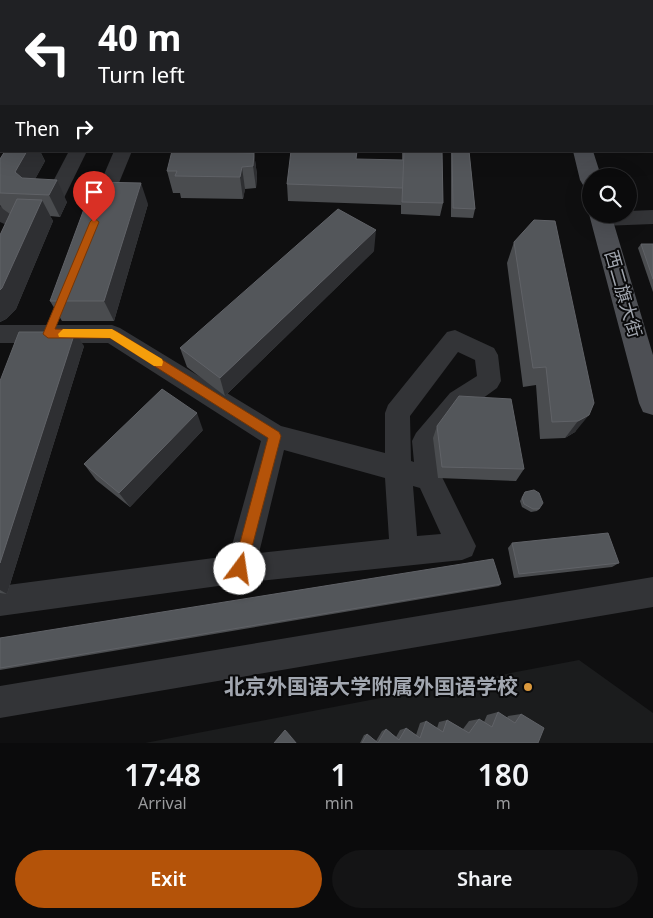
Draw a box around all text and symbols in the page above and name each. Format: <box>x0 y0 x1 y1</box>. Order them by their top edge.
text: 40 m <box>98 14 181 61</box>
icon: left <box>15 20 80 85</box>
text: Turn left <box>98 59 185 89</box>
icon: right <box>70 115 98 143</box>
text: Then <box>15 116 60 142</box>
map controls <box>582 168 637 223</box>
button: search <box>582 168 637 223</box>
pin <box>73 171 115 222</box>
icon: arrive <box>80 178 108 206</box>
street label: 西二旗大街 <box>600 247 648 340</box>
position arrow <box>213 542 265 594</box>
place label: 北京外国语大学附属外国语学校 <box>224 672 518 700</box>
marker: 北京外国语大学附属外国语学校 <box>522 681 534 693</box>
text: 17:48 <box>124 754 201 795</box>
text: 1 <box>331 754 348 795</box>
text: 180 <box>478 754 529 795</box>
text: Arrival <box>138 792 187 814</box>
text: min <box>325 792 354 814</box>
text: m <box>496 792 511 814</box>
button: Exit <box>15 850 322 908</box>
button: Share <box>332 850 638 908</box>

